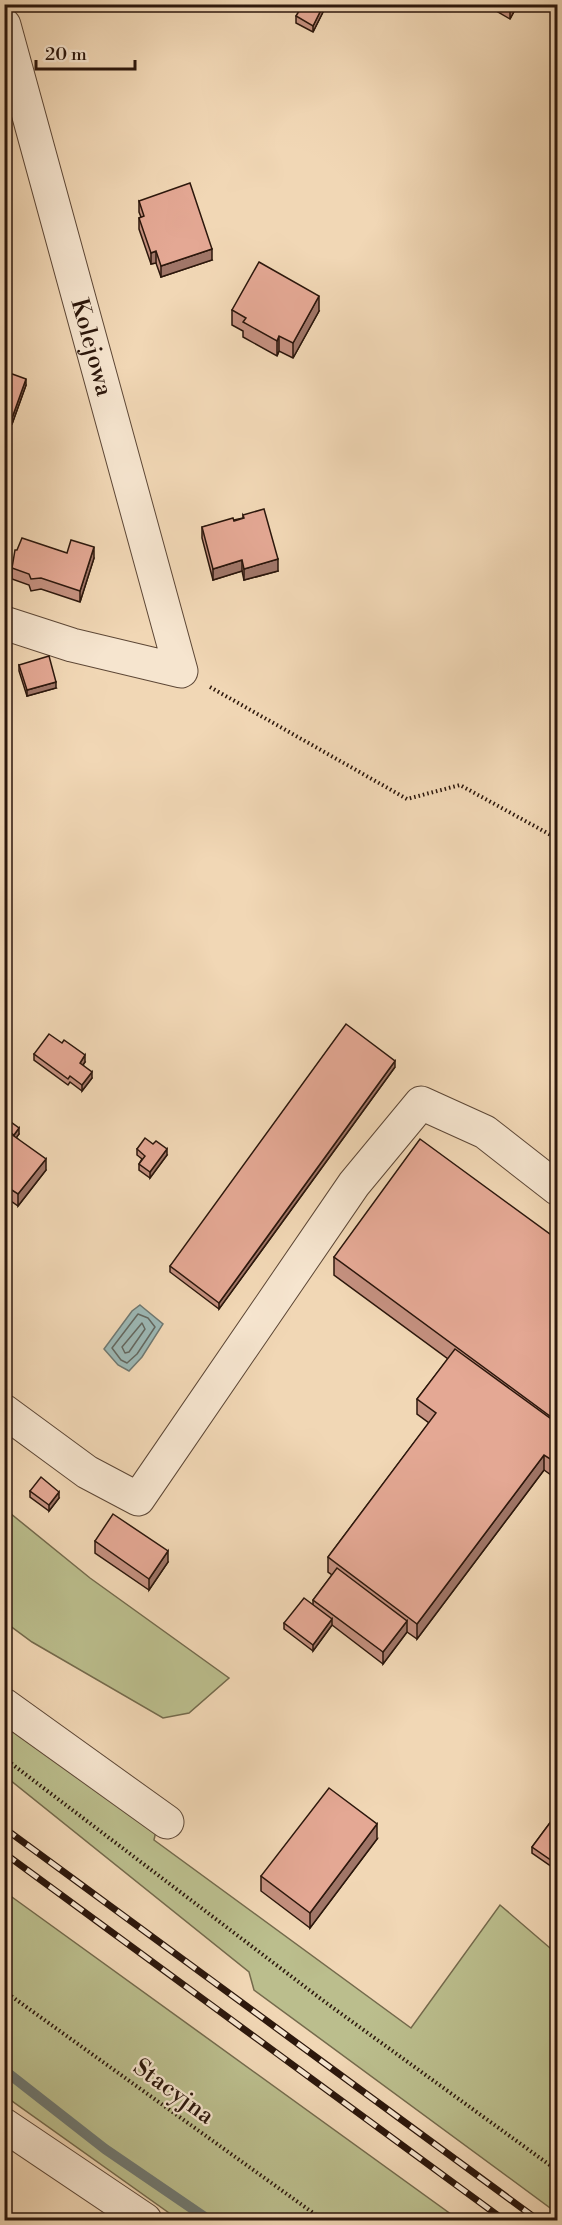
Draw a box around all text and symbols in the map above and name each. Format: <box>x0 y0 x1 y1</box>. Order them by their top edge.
scale bar <box>36 33 135 71</box>
text: 20 m <box>45 43 87 66</box>
street label: Kolejowa <box>64 295 119 400</box>
street label: Stacyjna <box>127 2052 221 2132</box>

